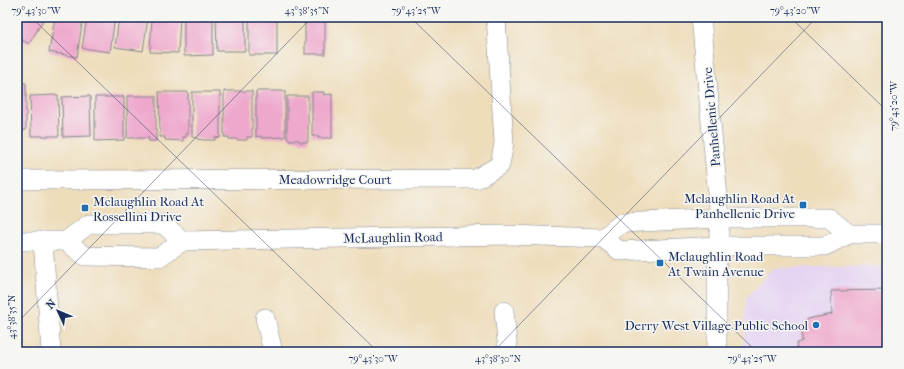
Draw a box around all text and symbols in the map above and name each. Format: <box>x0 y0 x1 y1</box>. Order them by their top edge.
text: 79°43'30"W <box>11 5 62 17</box>
text: 43°38'35"N <box>285 5 330 17</box>
text: 79°43'25"W <box>391 5 442 17</box>
text: 79°43'20"W <box>770 5 821 17</box>
street label: Panhellenic Drive <box>700 66 723 167</box>
text: 79°43'20"W <box>888 80 900 131</box>
street label: Meadowridge Court <box>279 172 392 187</box>
place label: Mclaughlin Road At Panhellenic Drive <box>684 191 796 221</box>
place label: Mclaughlin Road At Rossellini Drive <box>93 194 204 224</box>
marker: Mclaughlin Road At Panhellenic Drive <box>798 200 808 210</box>
marker: Mclaughlin Road At Rossellini Drive <box>80 203 90 213</box>
street label: McLaughlin Road <box>343 229 444 246</box>
place label: Mclaughlin Road At Twain Avenue <box>667 249 764 279</box>
marker: Mclaughlin Road At Twain Avenue <box>655 258 665 268</box>
north arrow <box>38 291 78 331</box>
text: 43°38'35"N <box>6 294 18 339</box>
text: N <box>44 296 59 312</box>
place label: Derry West Village Public School <box>625 318 808 333</box>
marker: Derry West Village Public School <box>811 320 821 330</box>
text: 79°43'30"W <box>348 353 399 365</box>
text: 43°38'30"N <box>475 353 521 365</box>
text: 79°43'25"W <box>727 353 778 365</box>

